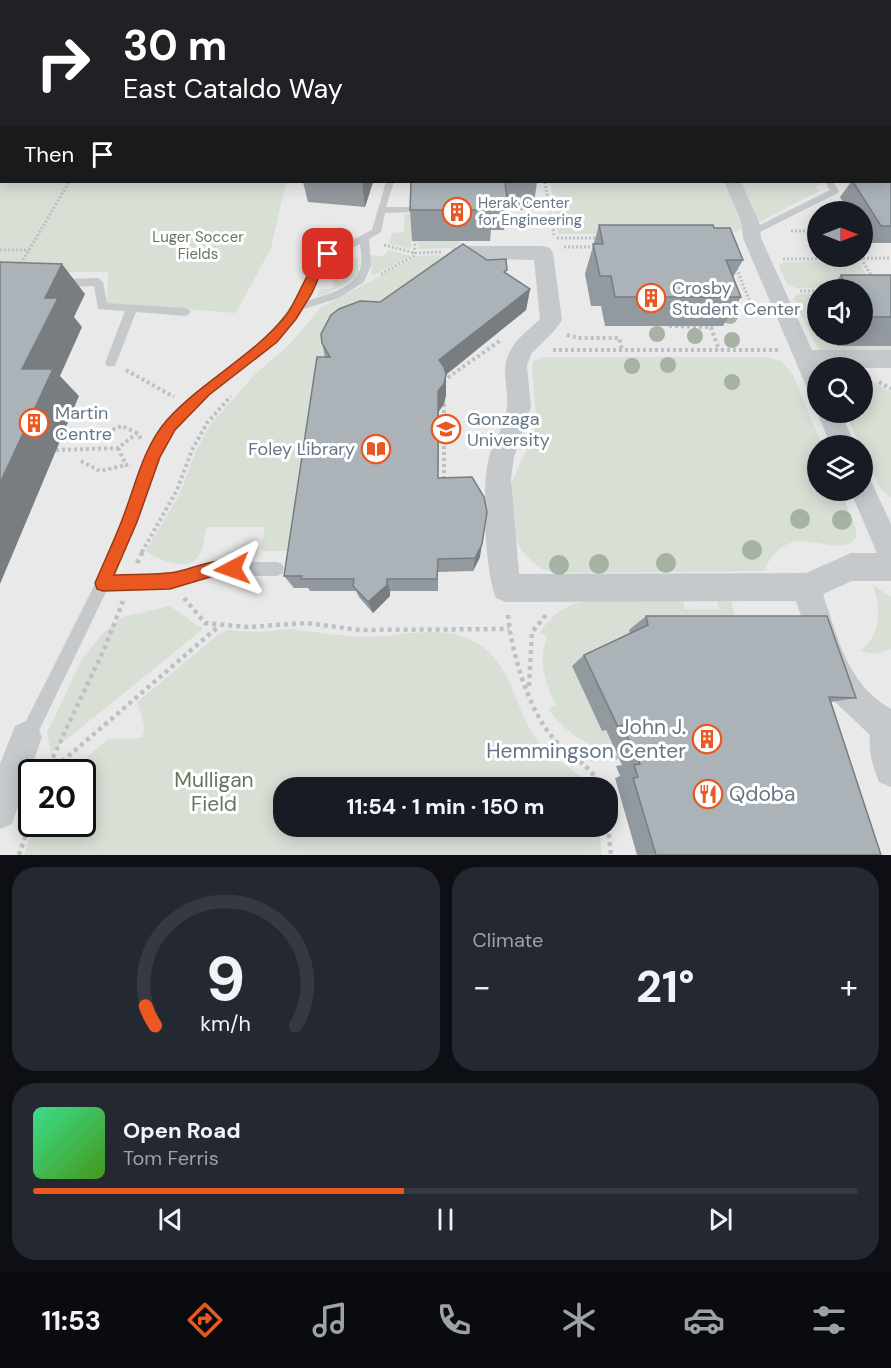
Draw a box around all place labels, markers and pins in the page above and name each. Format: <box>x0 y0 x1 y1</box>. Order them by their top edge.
place label: Herak Center for Engineering <box>478 193 582 230</box>
building icon: Herak Center for Engineering <box>441 196 473 228</box>
pin <box>302 228 353 279</box>
place label: Crosby Student Center <box>672 276 801 321</box>
building icon: Crosby Student Center <box>635 282 667 314</box>
place label: Martin Centre <box>55 401 112 446</box>
building icon: Martin Centre <box>18 407 50 439</box>
place label: Gonzaga University <box>467 407 550 452</box>
school or university icon: Gonzaga University <box>430 413 462 445</box>
library icon: Foley Library <box>360 433 392 465</box>
place label: Foley Library <box>248 437 355 461</box>
place label: John J. Hemmingson Center <box>486 713 686 765</box>
building icon: John J. Hemmingson Center <box>691 723 723 755</box>
restaurant icon: Qdoba <box>692 778 724 810</box>
place label: Qdoba <box>729 780 795 808</box>

